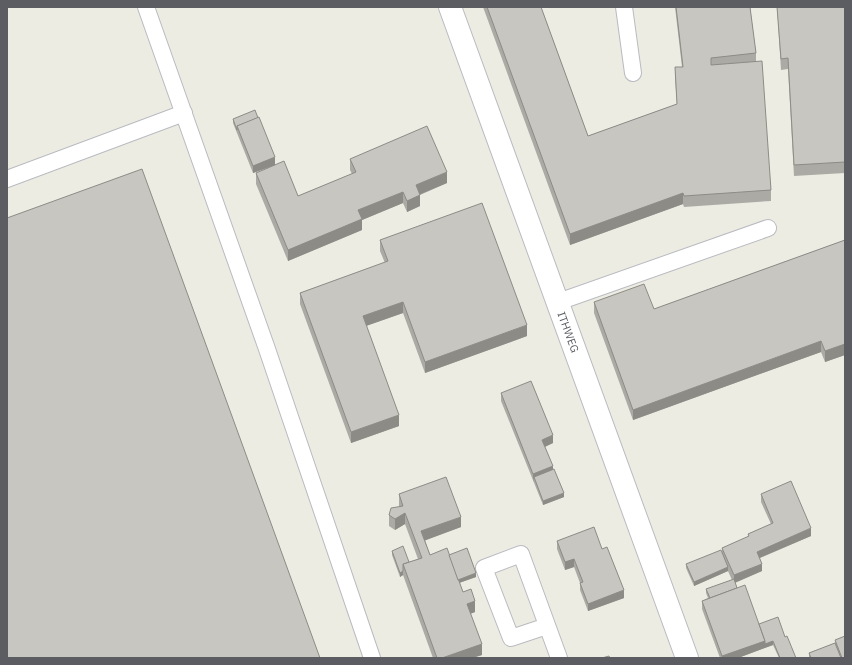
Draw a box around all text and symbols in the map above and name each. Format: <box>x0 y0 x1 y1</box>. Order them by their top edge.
street label: ITHWEG <box>555 310 582 354</box>

